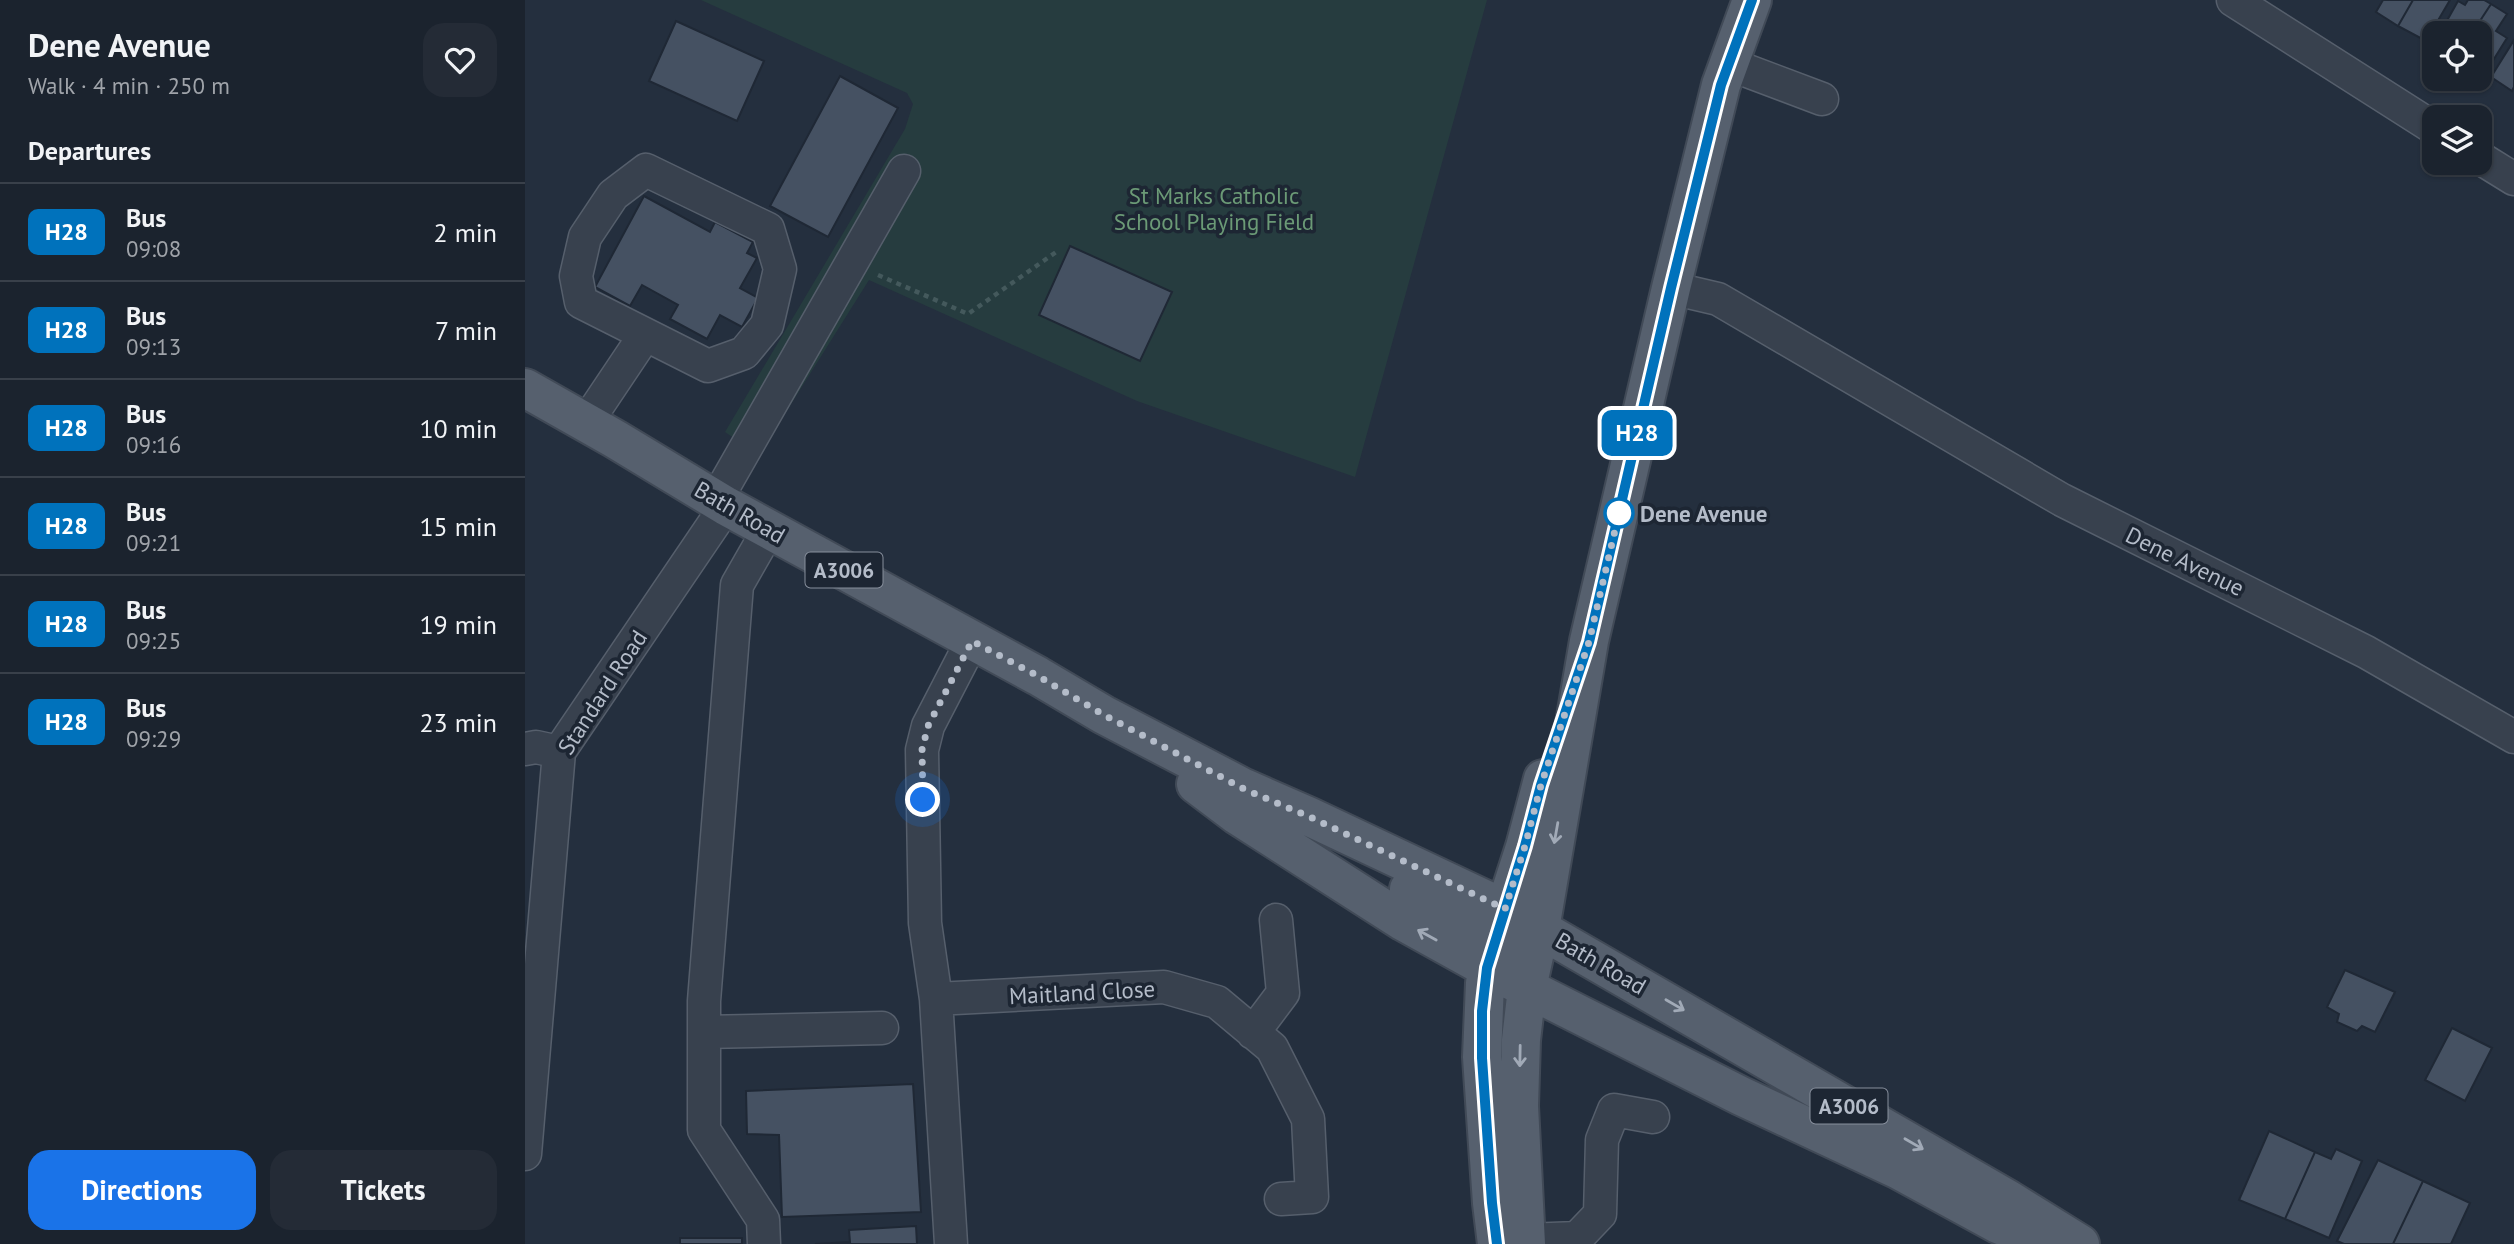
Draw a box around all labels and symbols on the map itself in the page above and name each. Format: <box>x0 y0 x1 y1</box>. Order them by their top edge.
park label: St Marks Catholic School Playing Field <box>1114 181 1314 236</box>
line badge: H28 <box>1597 410 1677 456</box>
street label: Bath Road <box>689 474 791 550</box>
marker: Dene Avenue <box>1604 498 1634 528</box>
place label: Dene Avenue <box>1640 499 1767 528</box>
street label: Dene Avenue <box>2121 520 2249 602</box>
road number: A3006 <box>805 552 883 588</box>
street label: Standard Road <box>551 624 653 760</box>
your location <box>905 782 940 817</box>
one-way arrow <box>1549 821 1562 843</box>
street label: Bath Road <box>1550 925 1652 1001</box>
one-way arrow <box>1418 928 1438 942</box>
street label: Maitland Close <box>1008 974 1156 1010</box>
one-way arrow <box>1665 999 1685 1013</box>
one-way arrow <box>1514 1044 1527 1067</box>
road number: A3006 <box>1811 1088 1887 1124</box>
one-way arrow <box>1904 1138 1924 1152</box>

